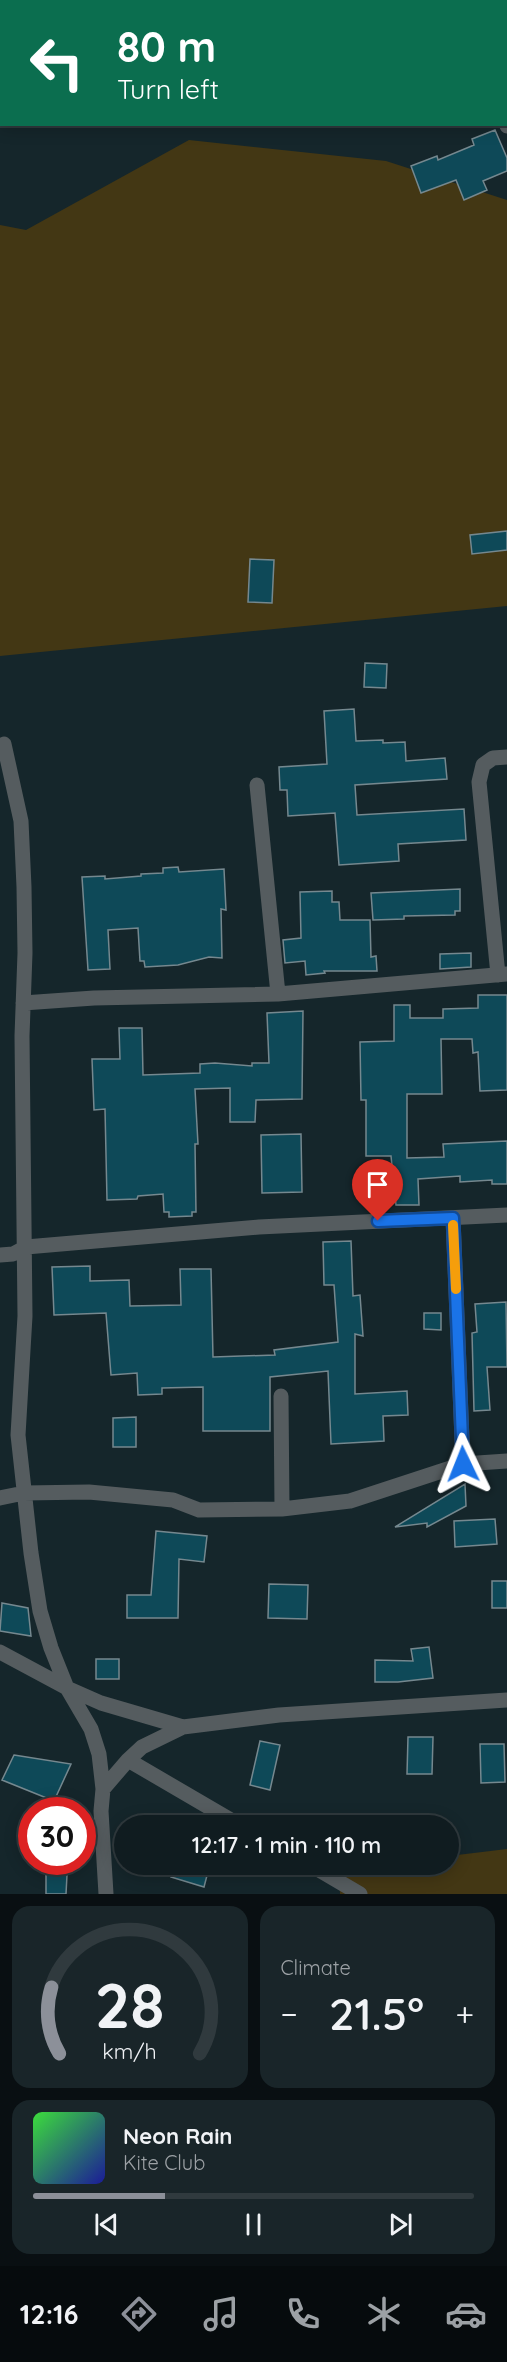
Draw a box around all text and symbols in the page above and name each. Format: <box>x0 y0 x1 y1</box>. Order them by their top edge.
text: 80 m <box>117 20 216 73</box>
icon: left <box>18 24 96 102</box>
text: Turn left <box>117 72 219 106</box>
pin <box>352 1159 403 1221</box>
icon: arrive <box>361 1168 394 1201</box>
position arrow <box>431 1432 495 1496</box>
speed limit sign: 30 <box>18 1797 96 1875</box>
text: 12:17 · 1 min · 110 m <box>192 1831 381 1859</box>
text: Climate <box>281 1955 351 1980</box>
text: 28 <box>95 1966 165 2044</box>
text: 21.5° <box>329 1985 424 2041</box>
text: − <box>281 1993 298 2034</box>
text: + <box>455 1993 474 2034</box>
text: km/h <box>103 2038 157 2064</box>
text: Neon Rain <box>123 2122 232 2150</box>
text: Kite Club <box>123 2150 205 2175</box>
icon: previous <box>90 2208 123 2241</box>
icon: pause <box>237 2208 270 2241</box>
icon: next <box>384 2208 417 2241</box>
icon: directions <box>118 2293 160 2335</box>
icon: music <box>200 2293 242 2335</box>
icon: phone <box>282 2293 324 2335</box>
icon: climate <box>363 2293 405 2335</box>
icon: car <box>445 2293 487 2335</box>
text: 12:16 <box>20 2297 79 2331</box>

